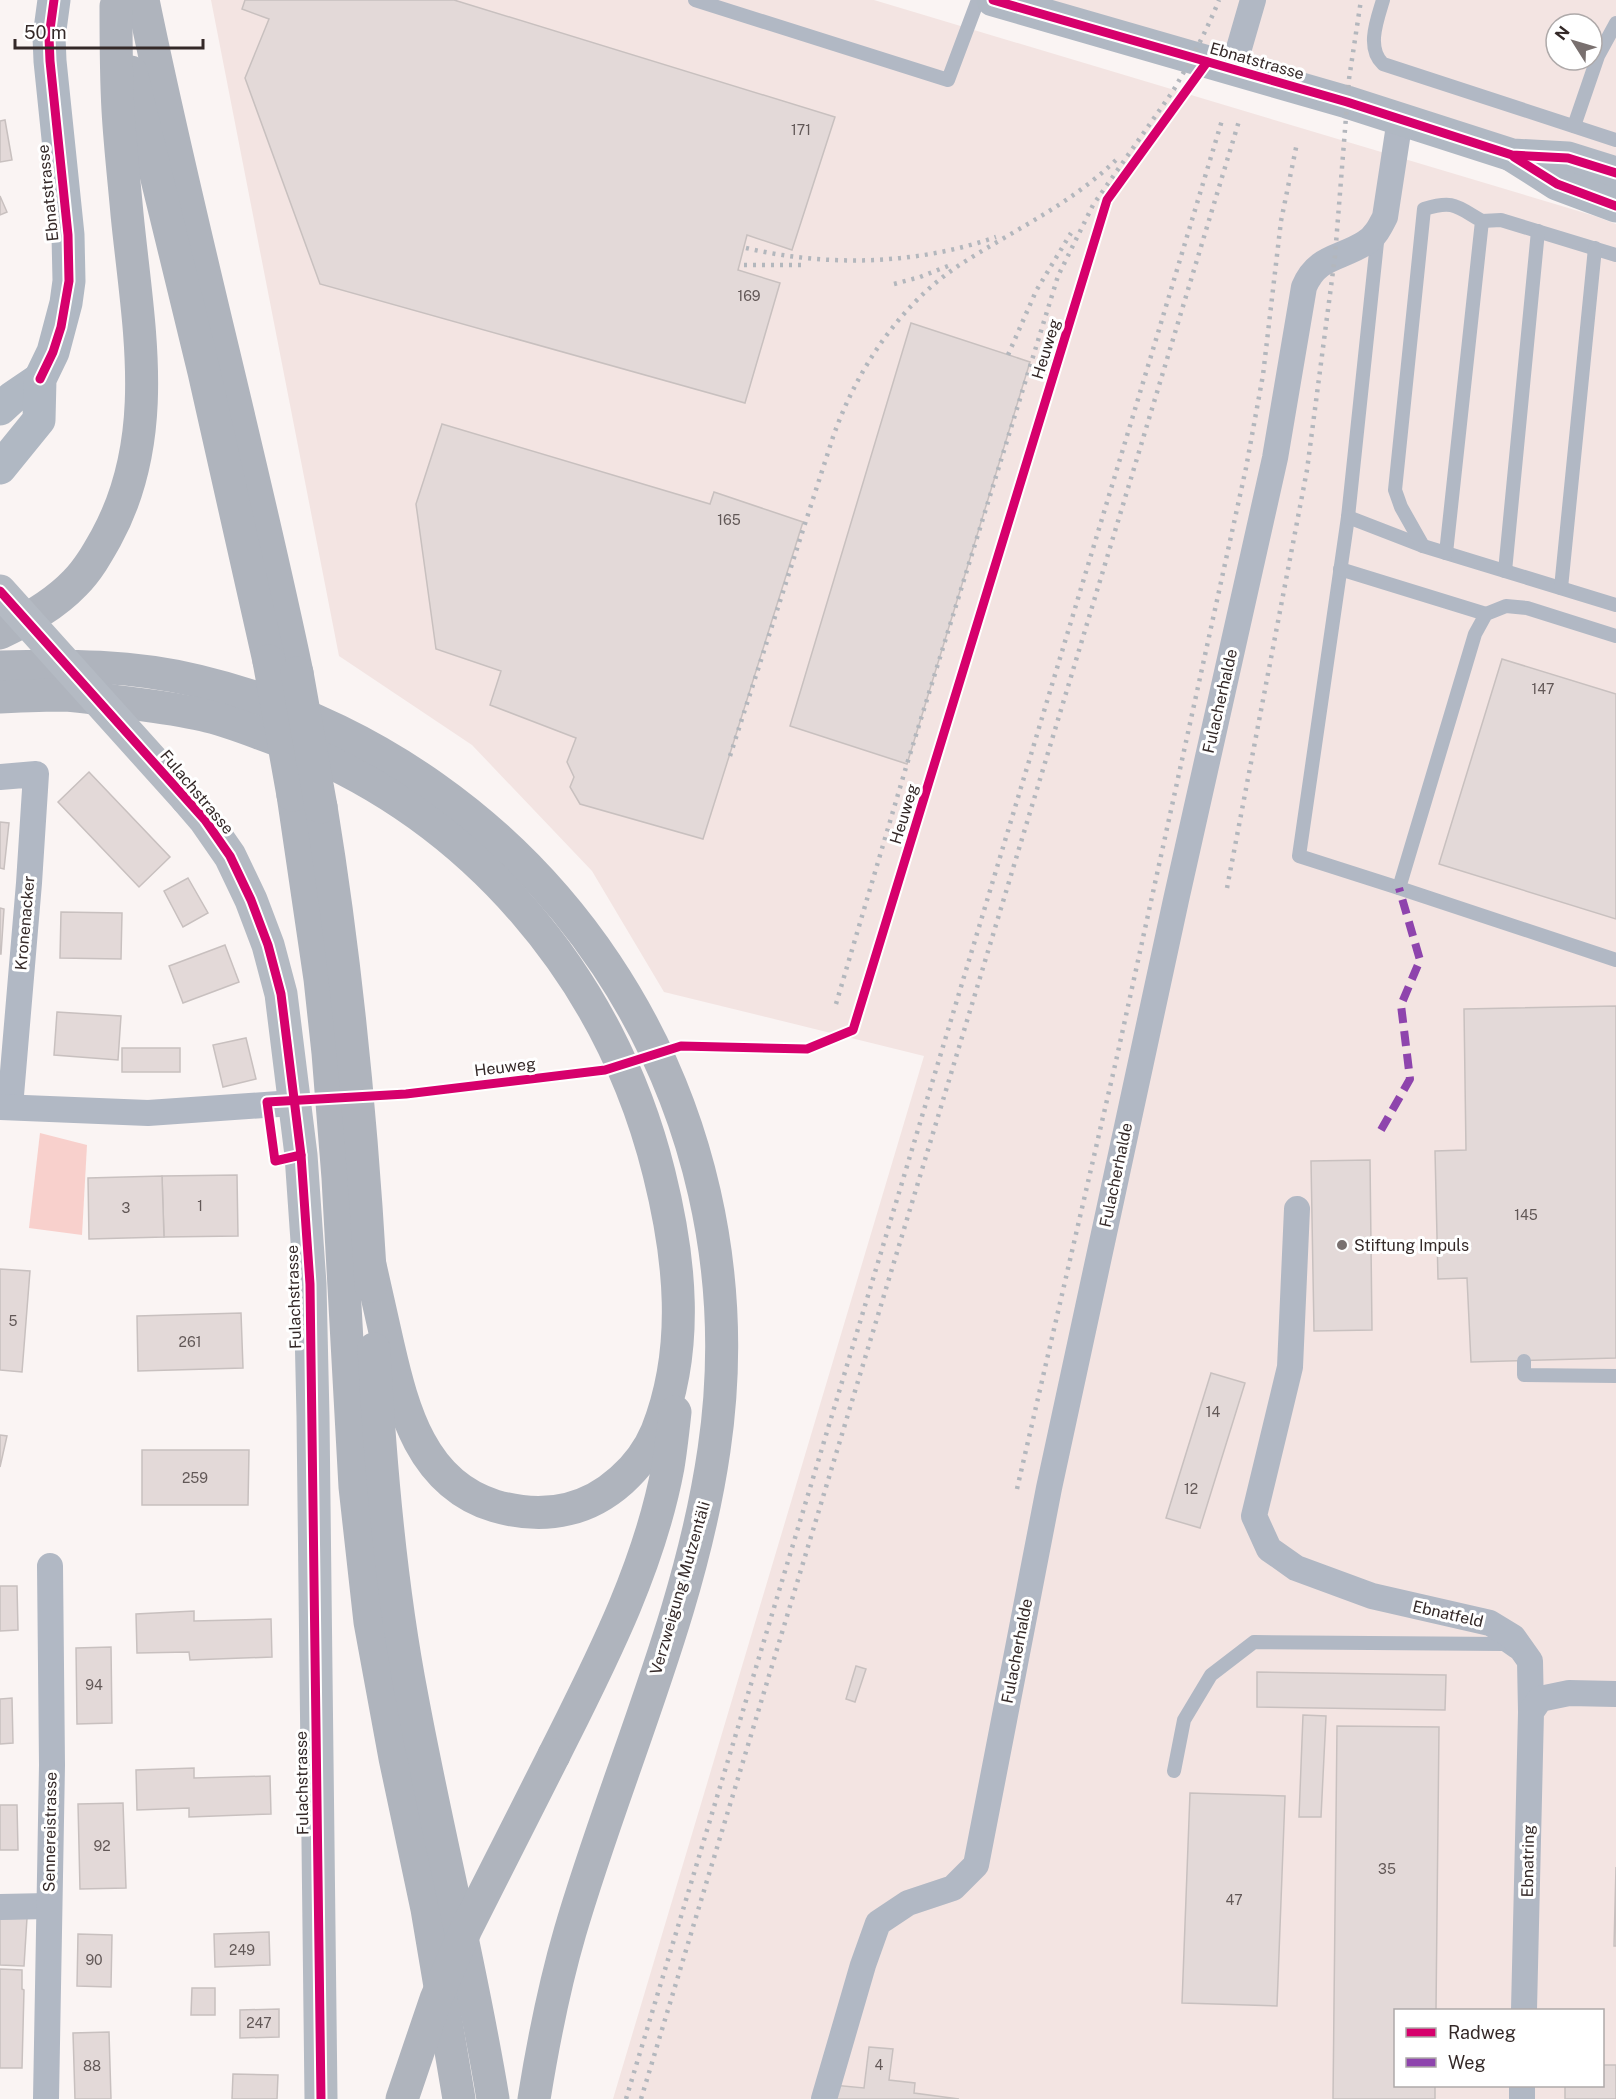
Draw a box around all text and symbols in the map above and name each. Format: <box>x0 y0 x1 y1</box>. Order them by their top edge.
scale bar <box>15 12 202 50</box>
north arrow <box>1544 12 1604 72</box>
text: 50 m <box>24 22 67 43</box>
text: N <box>1551 23 1574 44</box>
street label: Ebnatstrasse <box>1208 38 1306 84</box>
house number: 171 <box>791 122 811 138</box>
street label: Ebnatstrasse <box>33 144 63 242</box>
house number: 169 <box>737 288 761 304</box>
street label: Heuweg <box>1028 317 1064 381</box>
house number: 165 <box>717 512 741 528</box>
street label: Fulacherhalde <box>1199 647 1241 755</box>
house number: 147 <box>1532 681 1554 697</box>
street label: Fulachstrasse <box>156 746 238 838</box>
street label: Heuweg <box>886 782 922 846</box>
street label: Kronenacker <box>11 875 39 971</box>
street label: Heuweg <box>473 1054 537 1080</box>
street label: Fulacherhalde <box>1096 1121 1136 1229</box>
house number: 1 <box>197 1198 203 1214</box>
house number: 3 <box>122 1200 131 1216</box>
house number: 145 <box>1514 1207 1538 1223</box>
place label: Stiftung Impuls <box>1354 1236 1469 1255</box>
marker: Stiftung Impuls <box>1335 1238 1349 1252</box>
street label: Fulachstrasse <box>283 1245 305 1349</box>
house number: 5 <box>9 1313 18 1329</box>
house number: 261 <box>179 1334 201 1350</box>
house number: 14 <box>1206 1404 1220 1420</box>
house number: 259 <box>182 1470 208 1486</box>
house number: 12 <box>1184 1481 1198 1497</box>
street label: Verzweigung Mutzentäli <box>646 1499 714 1677</box>
street label: Fulacherhalde <box>998 1597 1036 1705</box>
street label: Ebnatfeld <box>1411 1597 1485 1631</box>
house number: 94 <box>85 1677 103 1693</box>
street label: Fulachstrasse <box>292 1731 312 1835</box>
street label: Sennereistrasse <box>39 1772 61 1892</box>
street label: Ebnatring <box>1518 1824 1538 1898</box>
house number: 92 <box>93 1838 111 1854</box>
house number: 35 <box>1378 1861 1396 1877</box>
house number: 47 <box>1225 1892 1243 1908</box>
house number: 249 <box>229 1942 255 1958</box>
house number: 90 <box>85 1952 103 1968</box>
legend <box>1394 2009 1604 2087</box>
house number: 247 <box>246 2015 272 2031</box>
text: Radweg <box>1448 2022 1516 2043</box>
text: Weg <box>1448 2052 1486 2073</box>
house number: 4 <box>875 2057 884 2073</box>
house number: 88 <box>83 2058 101 2074</box>

